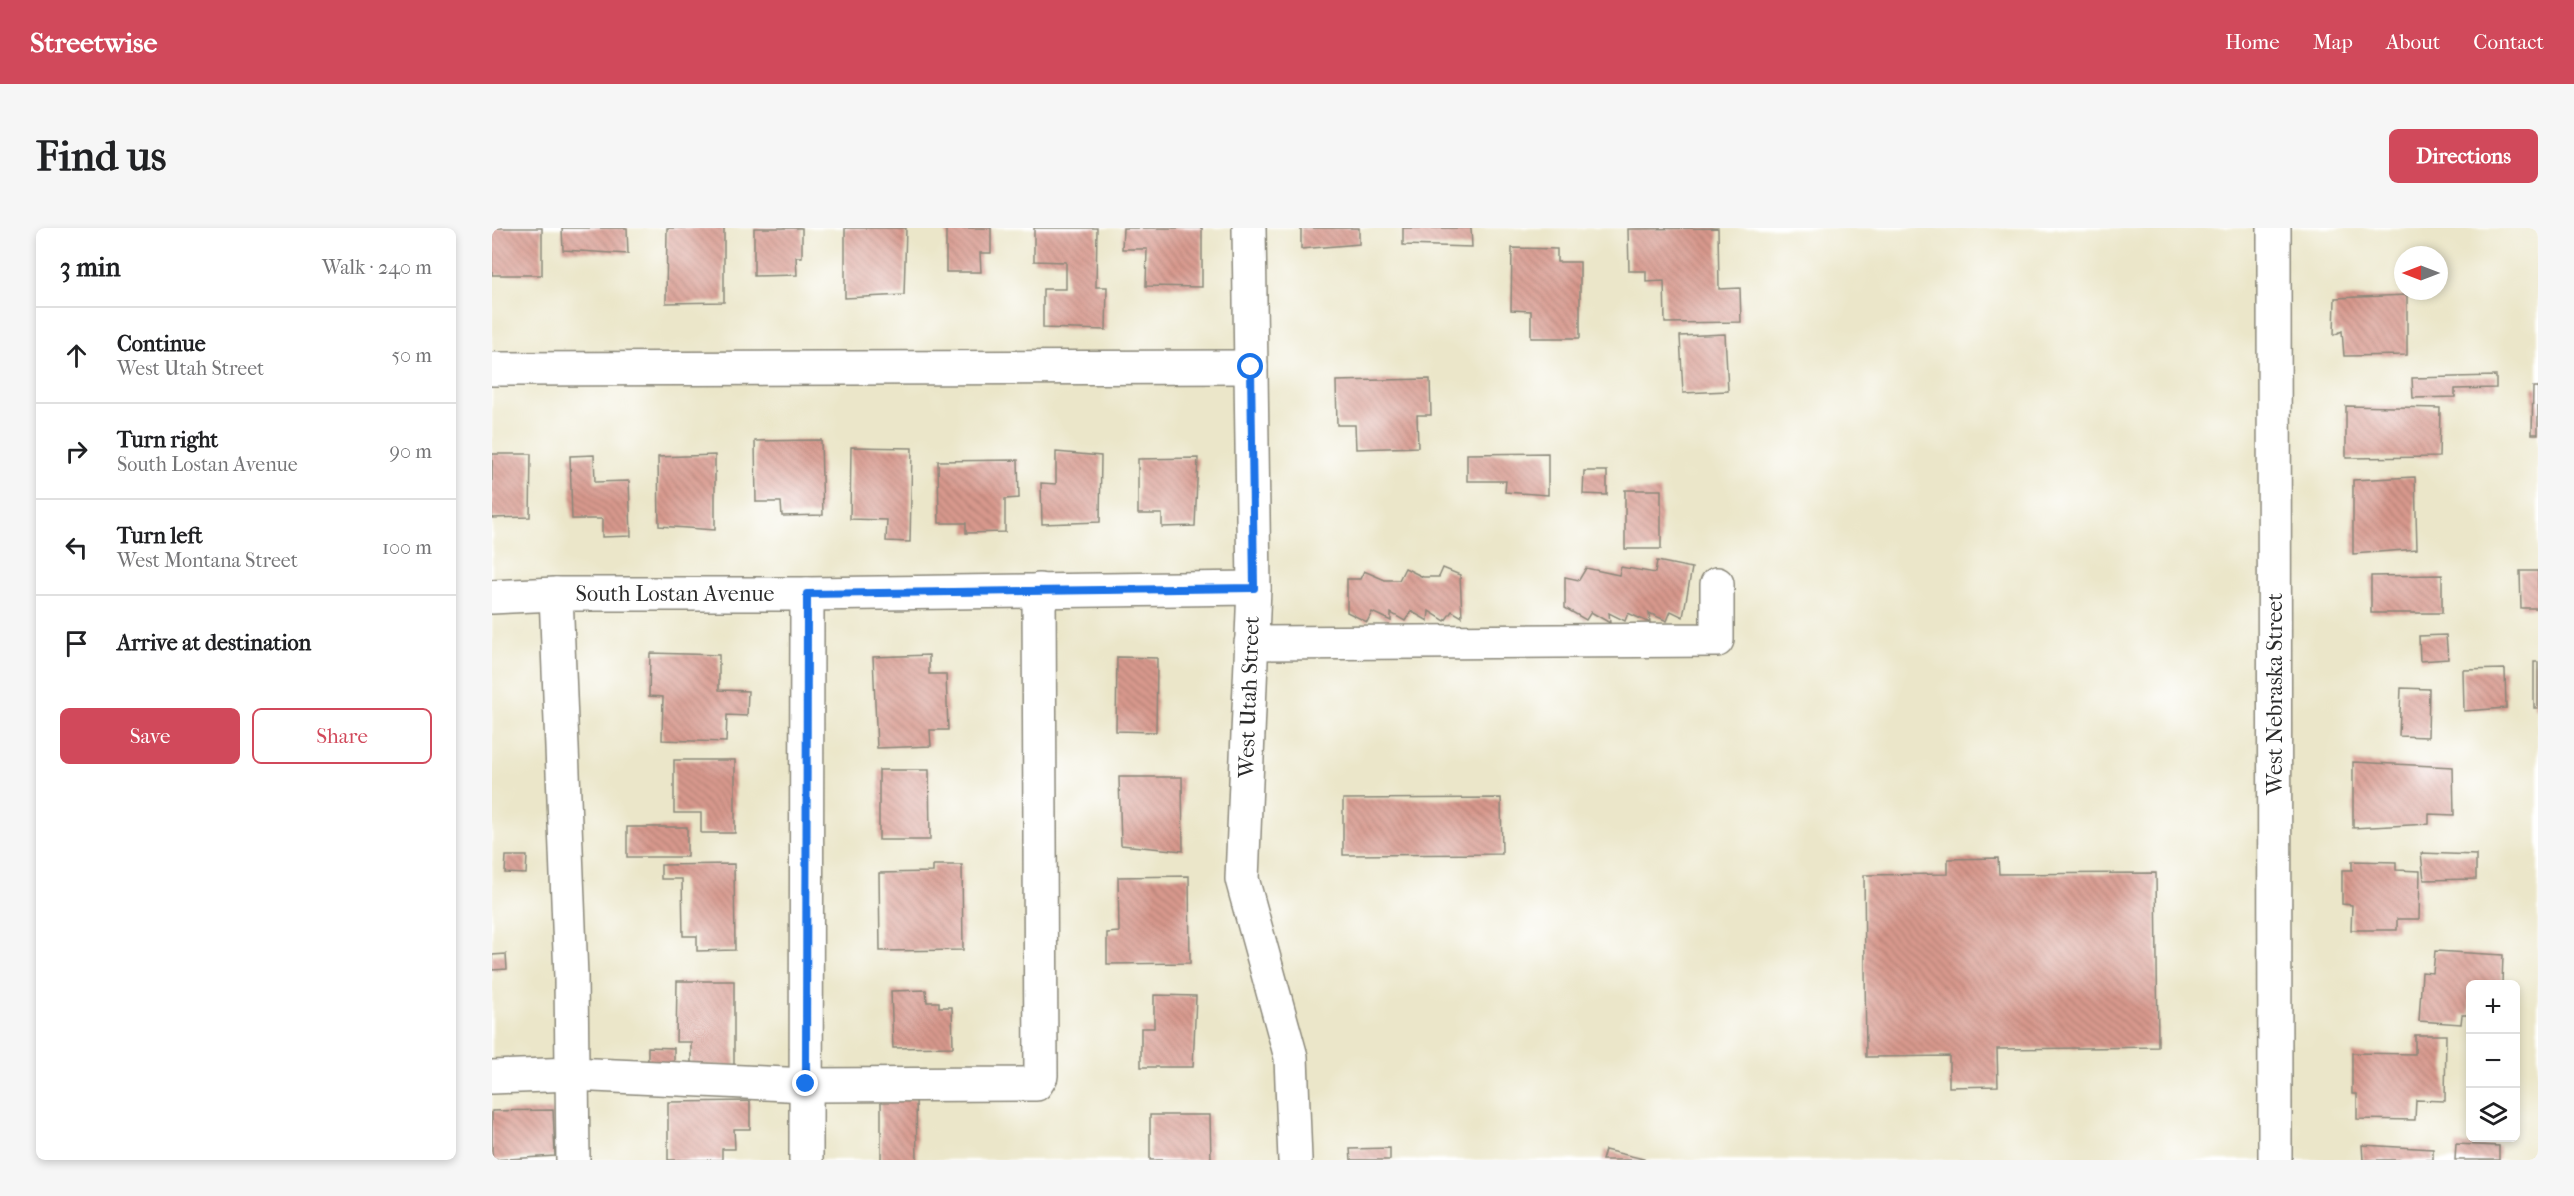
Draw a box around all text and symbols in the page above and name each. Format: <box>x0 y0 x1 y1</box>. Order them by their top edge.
text: Streetwise <box>30 26 157 59</box>
text: Home <box>2225 30 2280 54</box>
text: Map <box>2313 30 2353 54</box>
text: About <box>2386 30 2440 54</box>
text: Contact <box>2473 30 2544 54</box>
button: Directions <box>2389 129 2538 183</box>
text: Find us <box>36 132 166 181</box>
north arrow <box>2394 246 2448 300</box>
text: 3 min <box>60 252 121 283</box>
text: Walk · 240 m <box>322 256 432 279</box>
text: Continue <box>117 331 206 357</box>
icon: ahead <box>60 339 93 372</box>
text: 50 m <box>391 344 432 367</box>
route start <box>1237 353 1263 379</box>
text: West Utah Street <box>117 357 264 380</box>
text: Turn right <box>117 427 218 453</box>
icon: right <box>60 435 93 468</box>
text: 90 m <box>390 440 432 463</box>
text: South Lostan Avenue <box>117 453 298 476</box>
text: Turn left <box>117 523 203 549</box>
icon: left <box>60 531 93 564</box>
text: 100 m <box>382 536 432 559</box>
text: West Montana Street <box>117 549 298 572</box>
street label: South Lostan Avenue <box>576 581 775 607</box>
street label: West Nebraska Street <box>2262 593 2288 796</box>
street label: West Utah Street <box>1233 615 1265 779</box>
icon: arrive <box>60 627 93 660</box>
text: Arrive at destination <box>117 630 311 656</box>
button: Save <box>60 708 240 764</box>
button: Share <box>252 708 432 764</box>
map controls <box>2466 980 2520 1142</box>
button: + <box>2466 980 2520 1034</box>
button: − <box>2466 1034 2520 1088</box>
route end <box>792 1070 818 1096</box>
button: layers <box>2466 1088 2520 1142</box>

